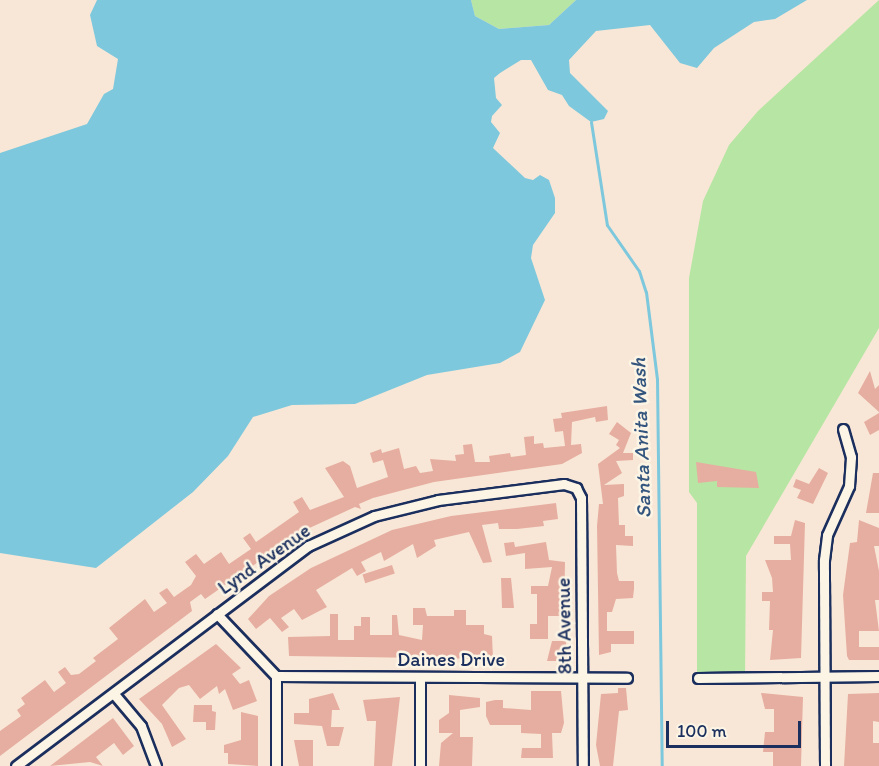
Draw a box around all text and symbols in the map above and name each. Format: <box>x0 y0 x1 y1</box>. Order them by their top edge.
water label: Santa Anita Wash <box>626 358 656 518</box>
street label: Lynd Avenue <box>213 518 315 600</box>
street label: 8th Avenue <box>551 578 577 674</box>
street label: Daines Drive <box>397 647 505 671</box>
scale bar <box>669 709 804 747</box>
text: 100 m <box>677 720 727 742</box>

